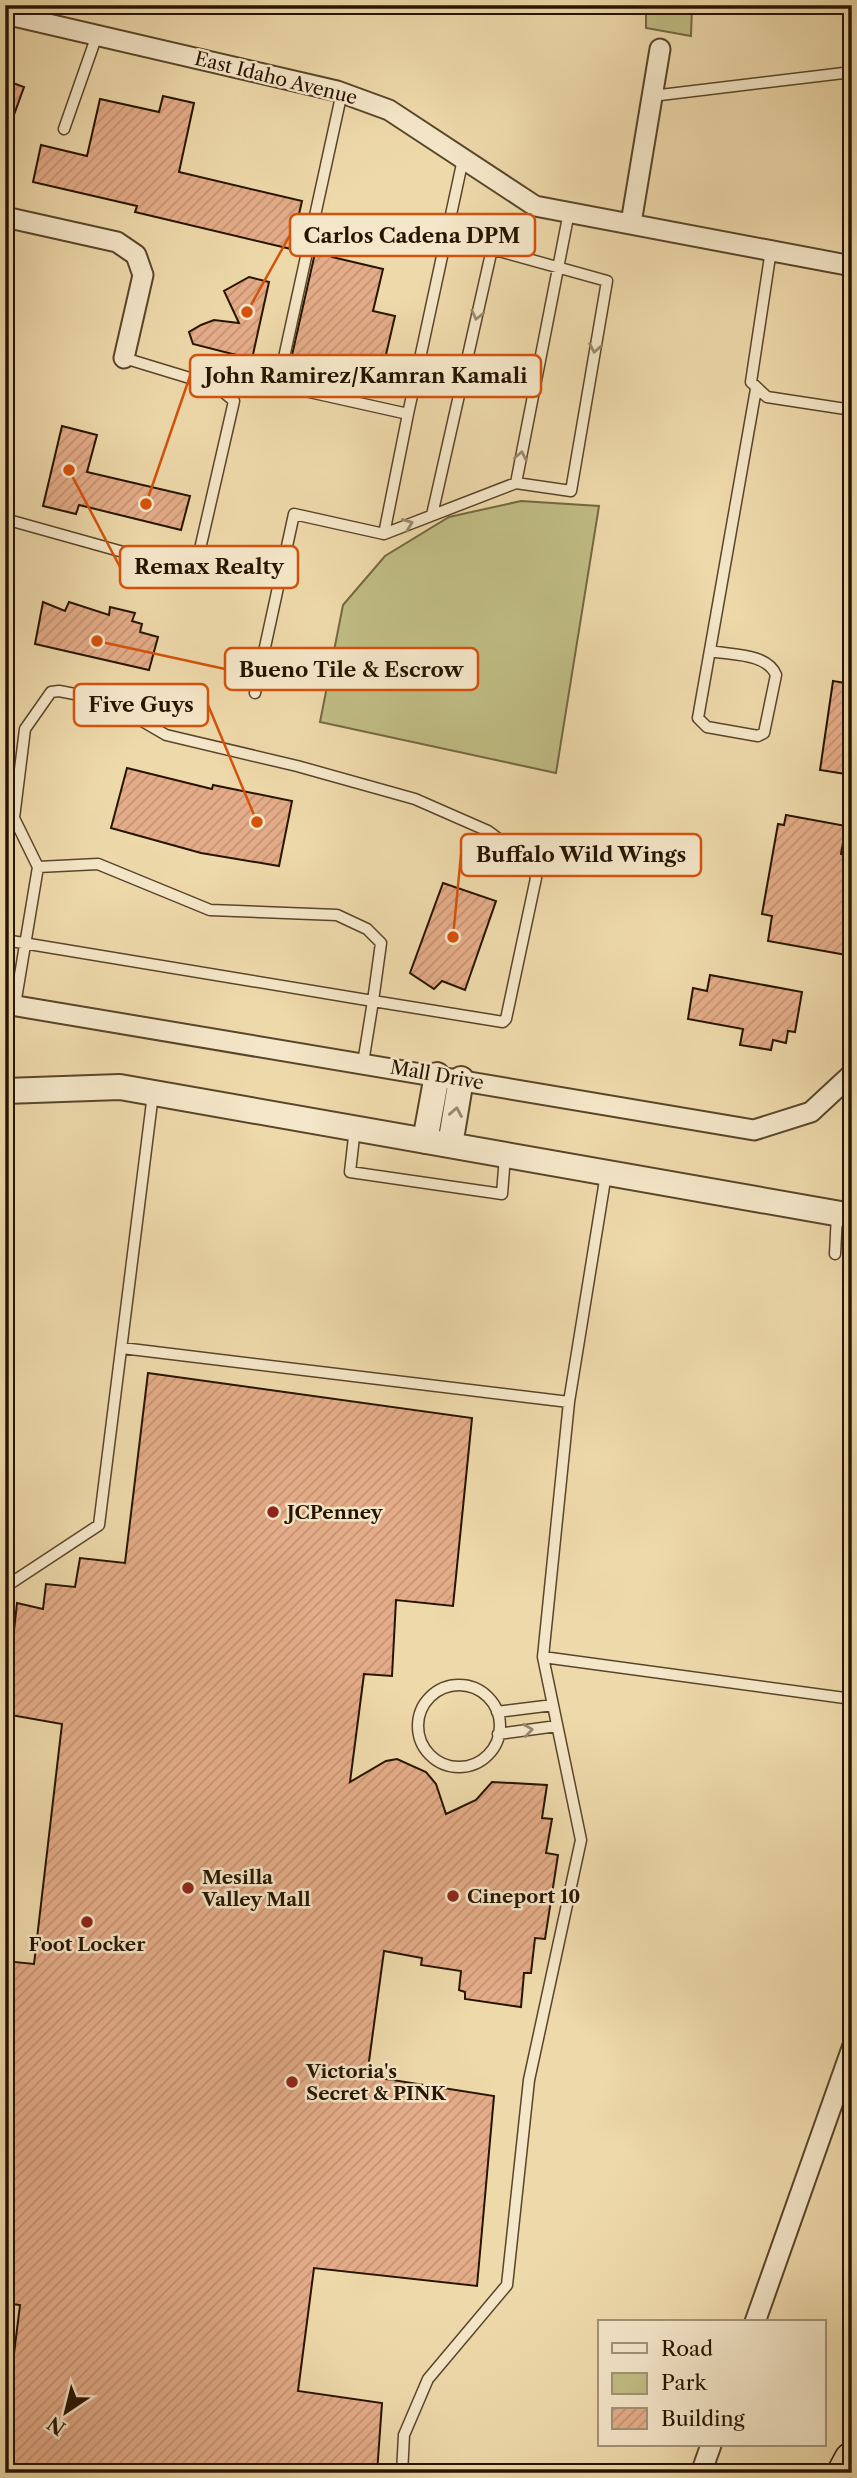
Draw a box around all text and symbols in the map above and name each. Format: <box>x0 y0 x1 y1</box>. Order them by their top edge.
street label: East Idaho Avenue <box>192 47 360 109</box>
callout: Carlos Cadena DPM <box>290 214 535 256</box>
text: Carlos Cadena DPM <box>304 223 520 248</box>
one-way arrow <box>470 309 485 321</box>
one-way arrow <box>589 342 604 354</box>
callout: John Ramirez/Kamran Kamali <box>190 355 541 397</box>
text: John Ramirez/Kamran Kamali <box>200 363 528 388</box>
one-way arrow <box>513 450 528 462</box>
one-way arrow <box>402 519 414 533</box>
callout: Remax Realty <box>120 546 298 588</box>
text: Remax Realty <box>134 554 285 579</box>
callout: Bueno Tile & Escrow <box>225 648 478 690</box>
text: Bueno Tile & Escrow <box>239 657 464 682</box>
callout: Five Guys <box>74 684 208 726</box>
text: Five Guys <box>88 692 194 717</box>
callout: Buffalo Wild Wings <box>461 834 701 876</box>
text: Buffalo Wild Wings <box>476 842 686 867</box>
street label: Mall Drive <box>388 1055 486 1095</box>
one-way arrow <box>448 1106 463 1118</box>
place label: JCPenney <box>284 1501 384 1524</box>
marker: JCPenney <box>265 1504 281 1520</box>
one-way arrow <box>522 1722 534 1737</box>
place label: Mesilla Valley Mall <box>201 1866 311 1911</box>
marker: Mesilla Valley Mall <box>180 1880 196 1896</box>
place label: Cineport 10 <box>467 1885 580 1908</box>
marker: Cineport 10 <box>445 1888 461 1904</box>
marker: Foot Locker <box>79 1914 95 1930</box>
place label: Foot Locker <box>28 1933 146 1956</box>
place label: Victoria's Secret & PINK <box>305 2060 446 2105</box>
marker: Victoria's Secret & PINK <box>284 2074 300 2090</box>
legend <box>598 2320 826 2446</box>
text: Road <box>661 2336 713 2361</box>
text: Park <box>661 2370 707 2395</box>
north arrow <box>32 2376 102 2446</box>
text: Building <box>661 2406 746 2431</box>
text: N <box>43 2411 70 2440</box>

